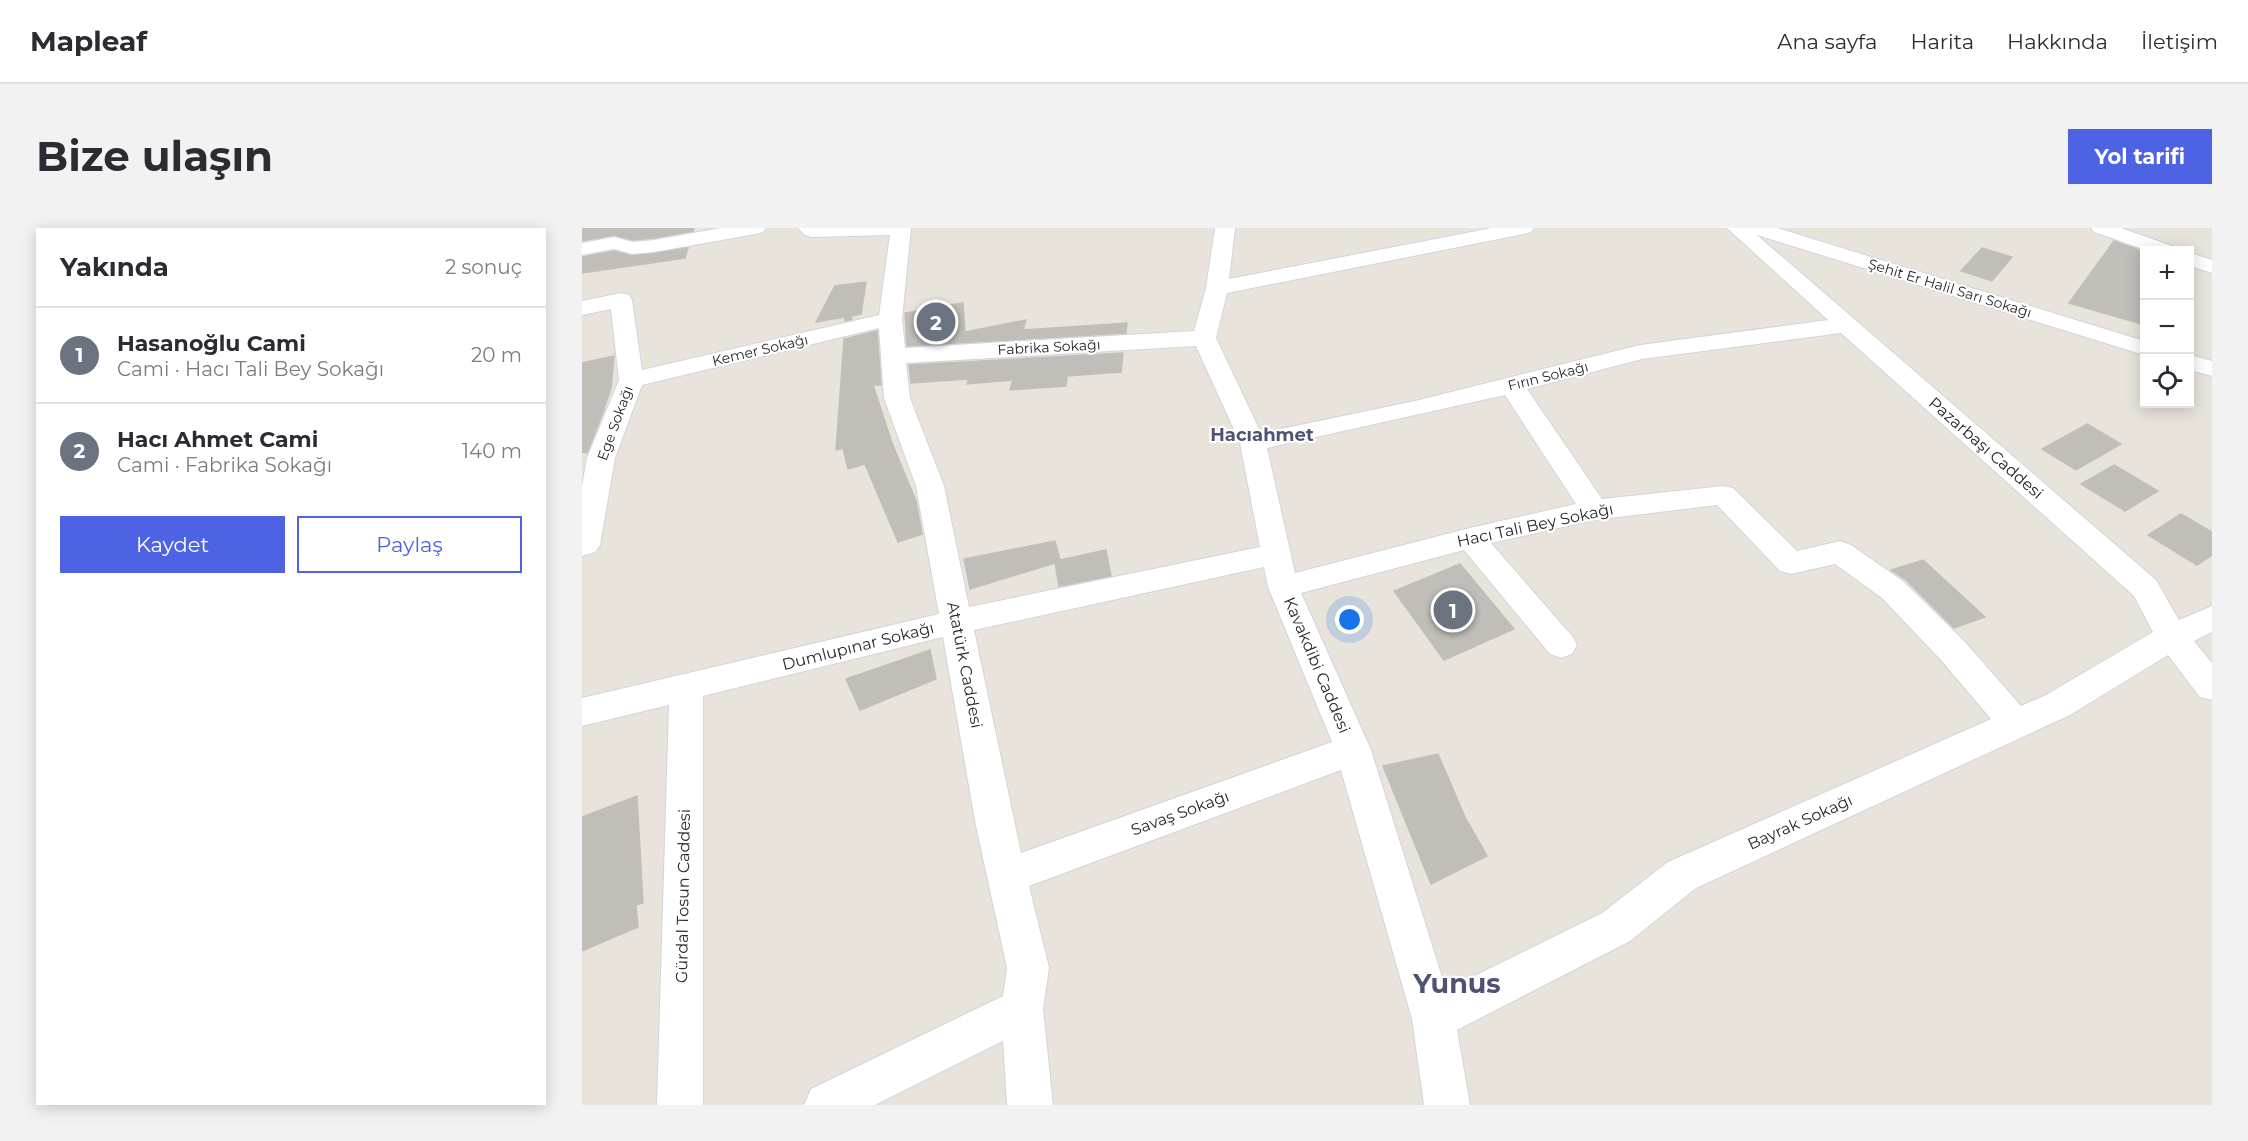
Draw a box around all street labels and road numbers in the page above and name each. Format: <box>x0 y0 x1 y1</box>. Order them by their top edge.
street label: Şehit Er Halil Sarı Sokağı <box>1866 255 2034 321</box>
street label: Kemer Sokağı <box>710 330 810 370</box>
street label: Fabrika Sokağı <box>997 335 1101 359</box>
street label: Fırın Sokağı <box>1506 357 1590 395</box>
street label: Ege Sokağı <box>593 383 637 463</box>
street label: Pazarbaşı Caddesi <box>1925 393 2047 503</box>
street label: Hacı Tali Bey Sokağı <box>1455 499 1615 551</box>
street label: Kavakdibi Caddesi <box>1280 594 1354 736</box>
street label: Atatürk Caddesi <box>943 600 987 730</box>
street label: Dumlupınar Sokağı <box>780 618 936 674</box>
street label: Savaş Sokağı <box>1128 786 1232 840</box>
street label: Bayrak Sokağı <box>1745 790 1855 854</box>
street label: Gürdal Tosun Caddesi <box>672 809 694 983</box>

